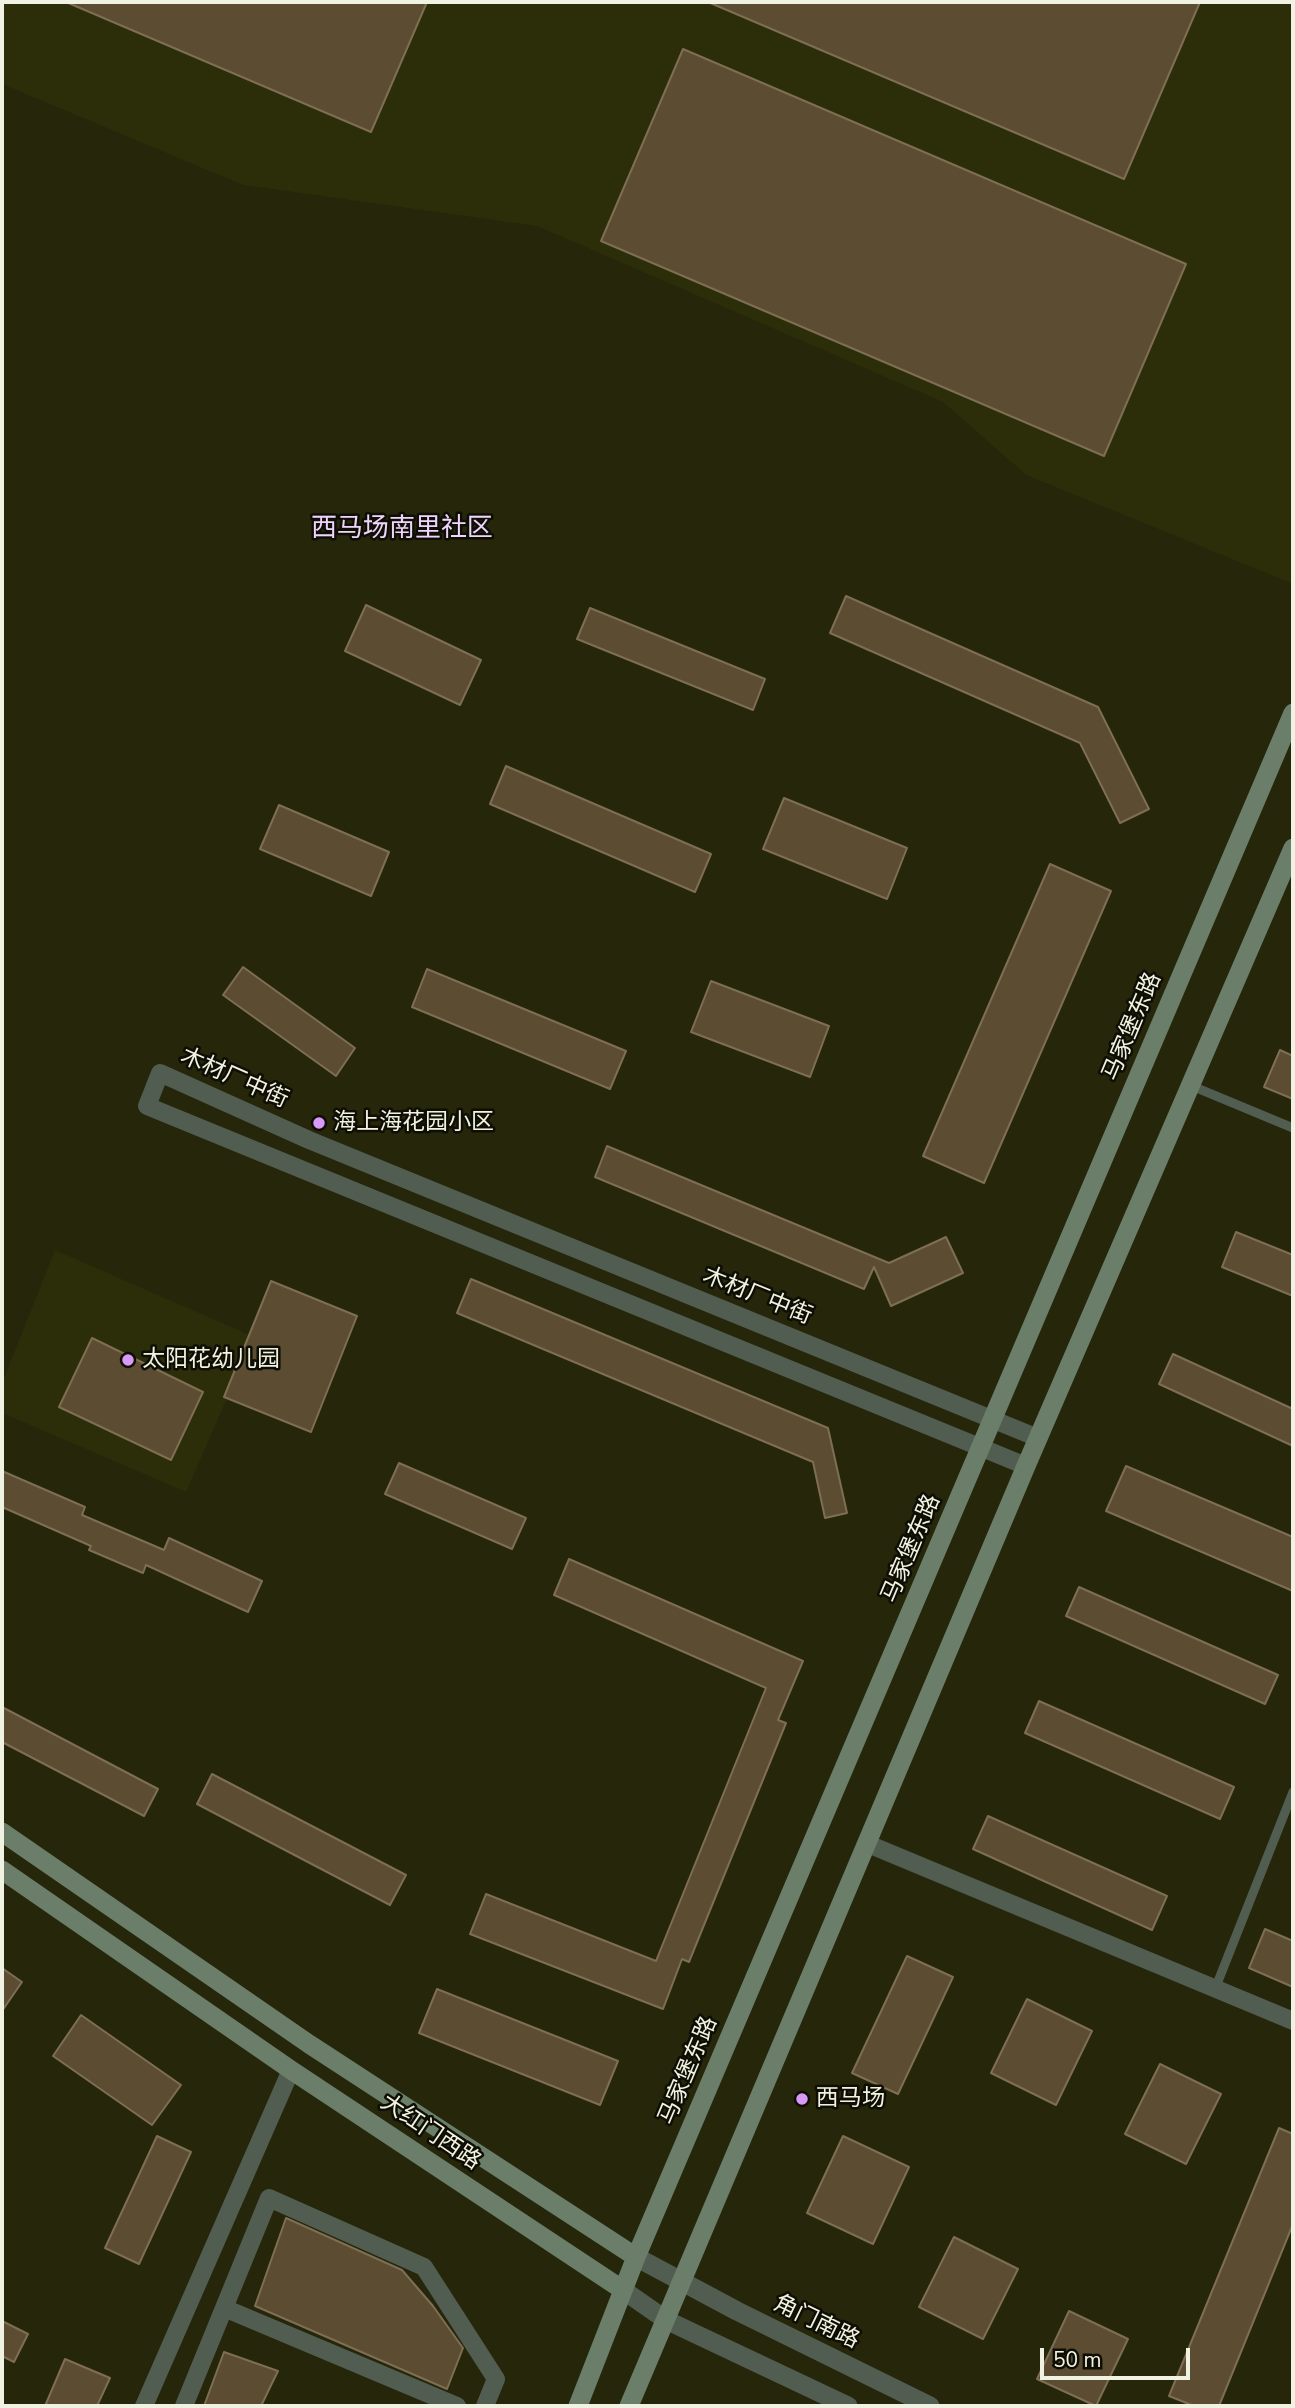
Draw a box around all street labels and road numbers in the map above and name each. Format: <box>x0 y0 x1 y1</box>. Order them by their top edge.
street label: 马家堡东路 <box>1098 969 1168 1085</box>
street label: 木材厂中街 <box>176 1043 292 1115</box>
street label: 木材厂中街 <box>699 1263 815 1331</box>
street label: 马家堡东路 <box>877 1491 947 1607</box>
street label: 马家堡东路 <box>654 2013 724 2129</box>
street label: 大红门西路 <box>375 2089 485 2177</box>
street label: 角门南路 <box>769 2290 863 2356</box>

